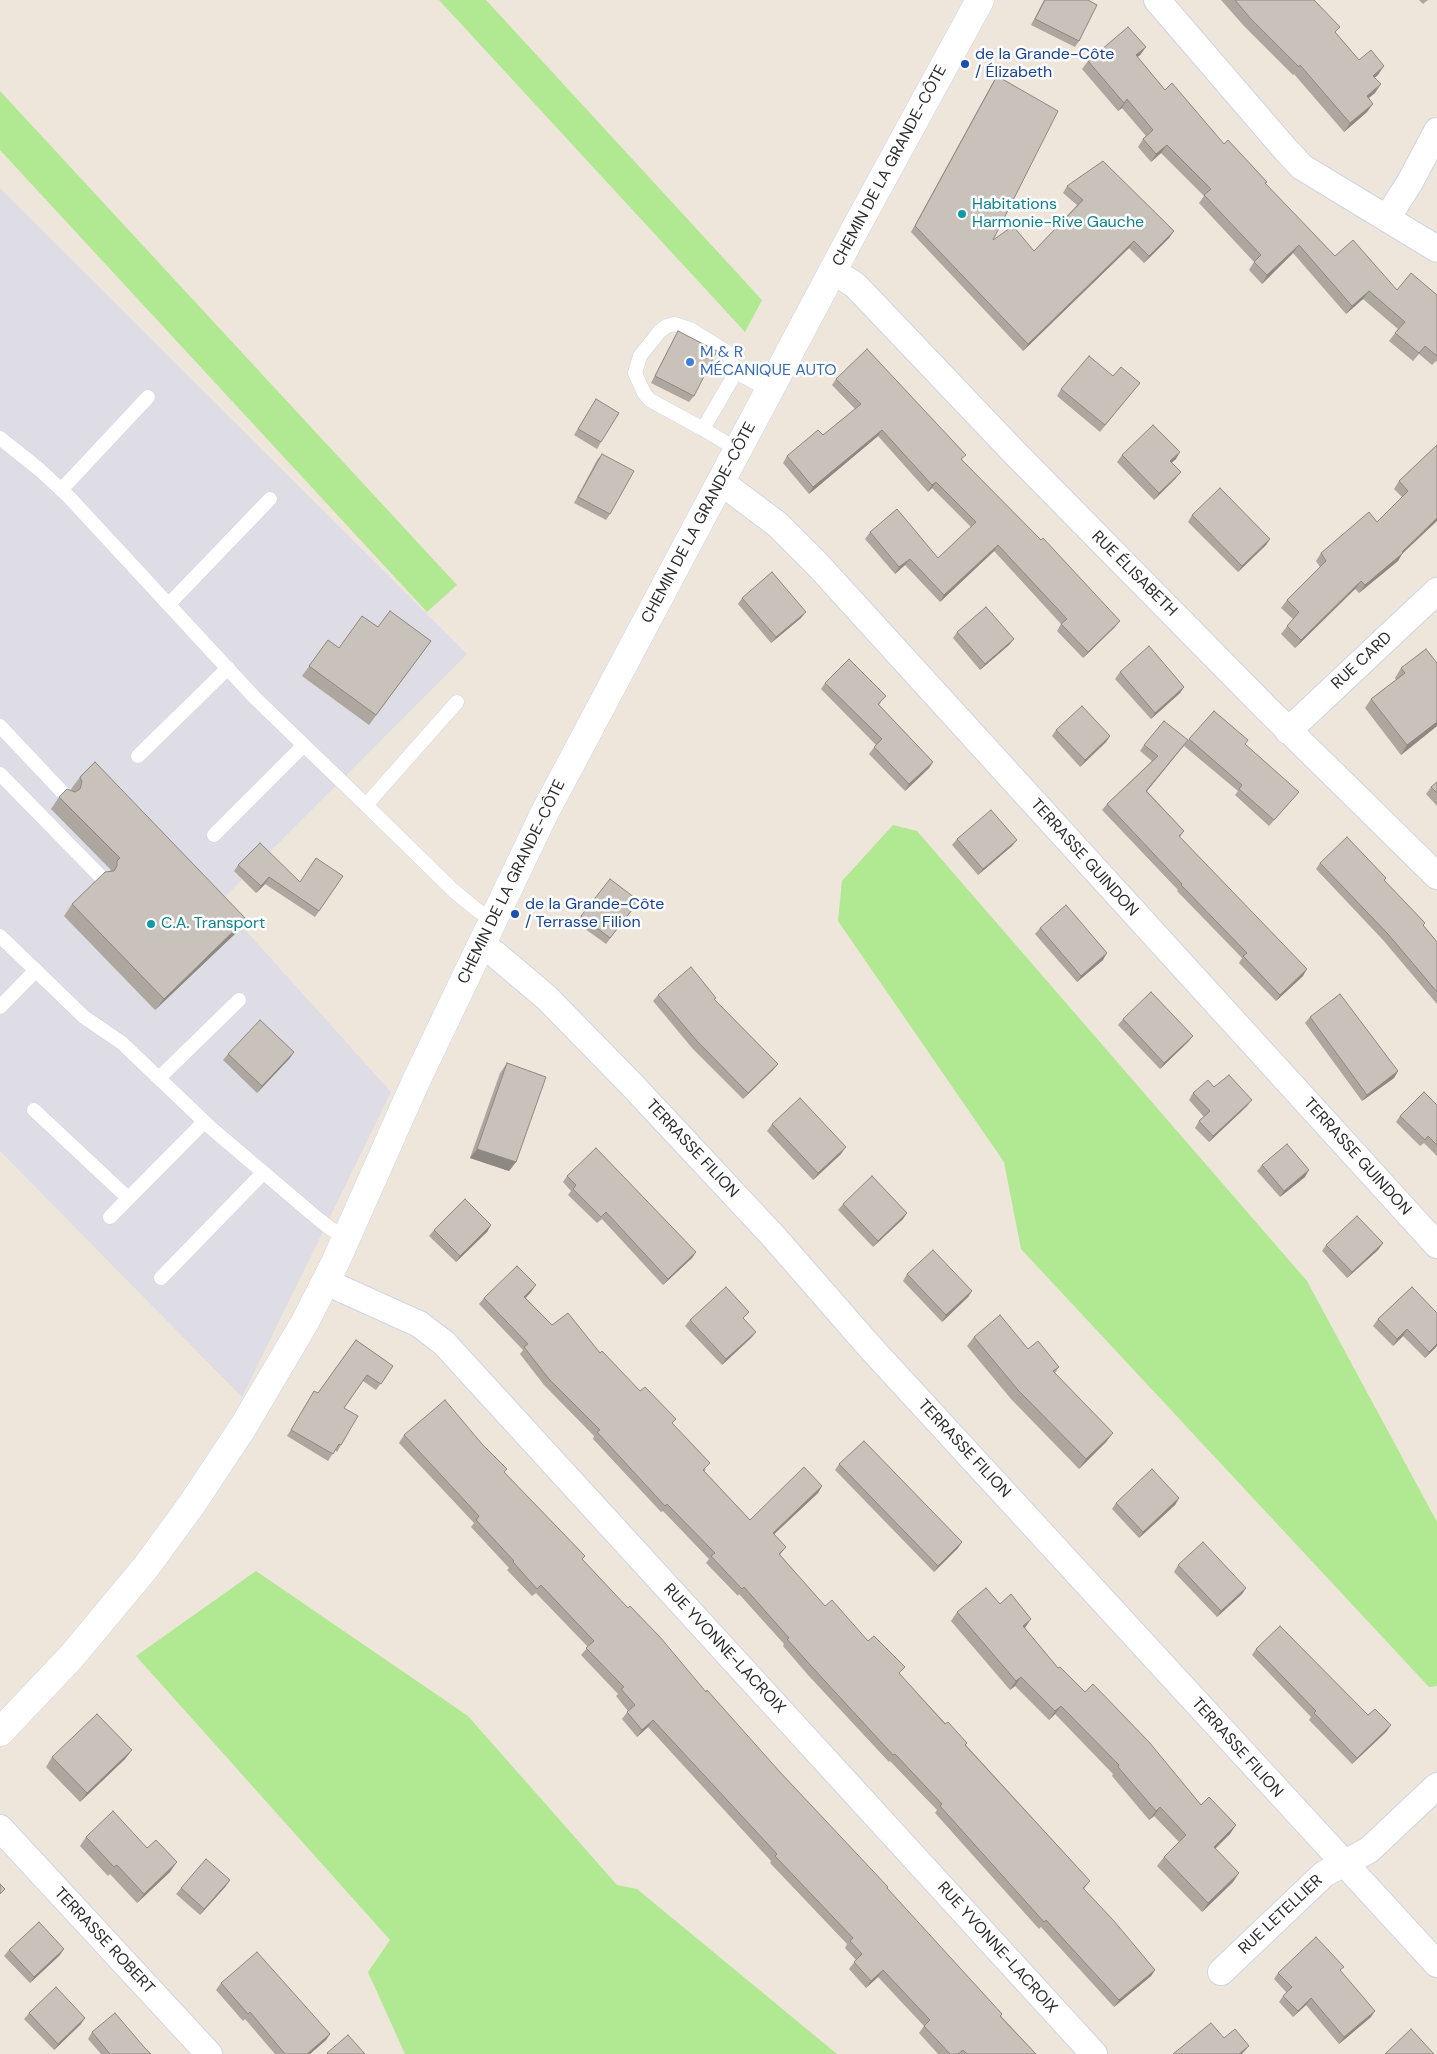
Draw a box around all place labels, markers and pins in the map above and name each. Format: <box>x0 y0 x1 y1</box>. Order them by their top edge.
place label: de la Grande-Côte / Élizabeth <box>975 45 1114 83</box>
marker: de la Grande-Côte / Élizabeth <box>959 58 971 70</box>
place label: Habitations Harmonie-Rive Gauche <box>972 195 1144 233</box>
marker: Habitations Harmonie-Rive Gauche <box>956 208 968 220</box>
place label: M & R MÉCANIQUE AUTO <box>700 343 837 381</box>
marker: M & R MÉCANIQUE AUTO <box>684 356 696 368</box>
place label: de la Grande-Côte / Terrasse Filion <box>525 895 664 933</box>
marker: de la Grande-Côte / Terrasse Filion <box>509 908 521 920</box>
place label: C.A. Transport <box>161 914 265 934</box>
marker: C.A. Transport <box>145 918 157 930</box>

